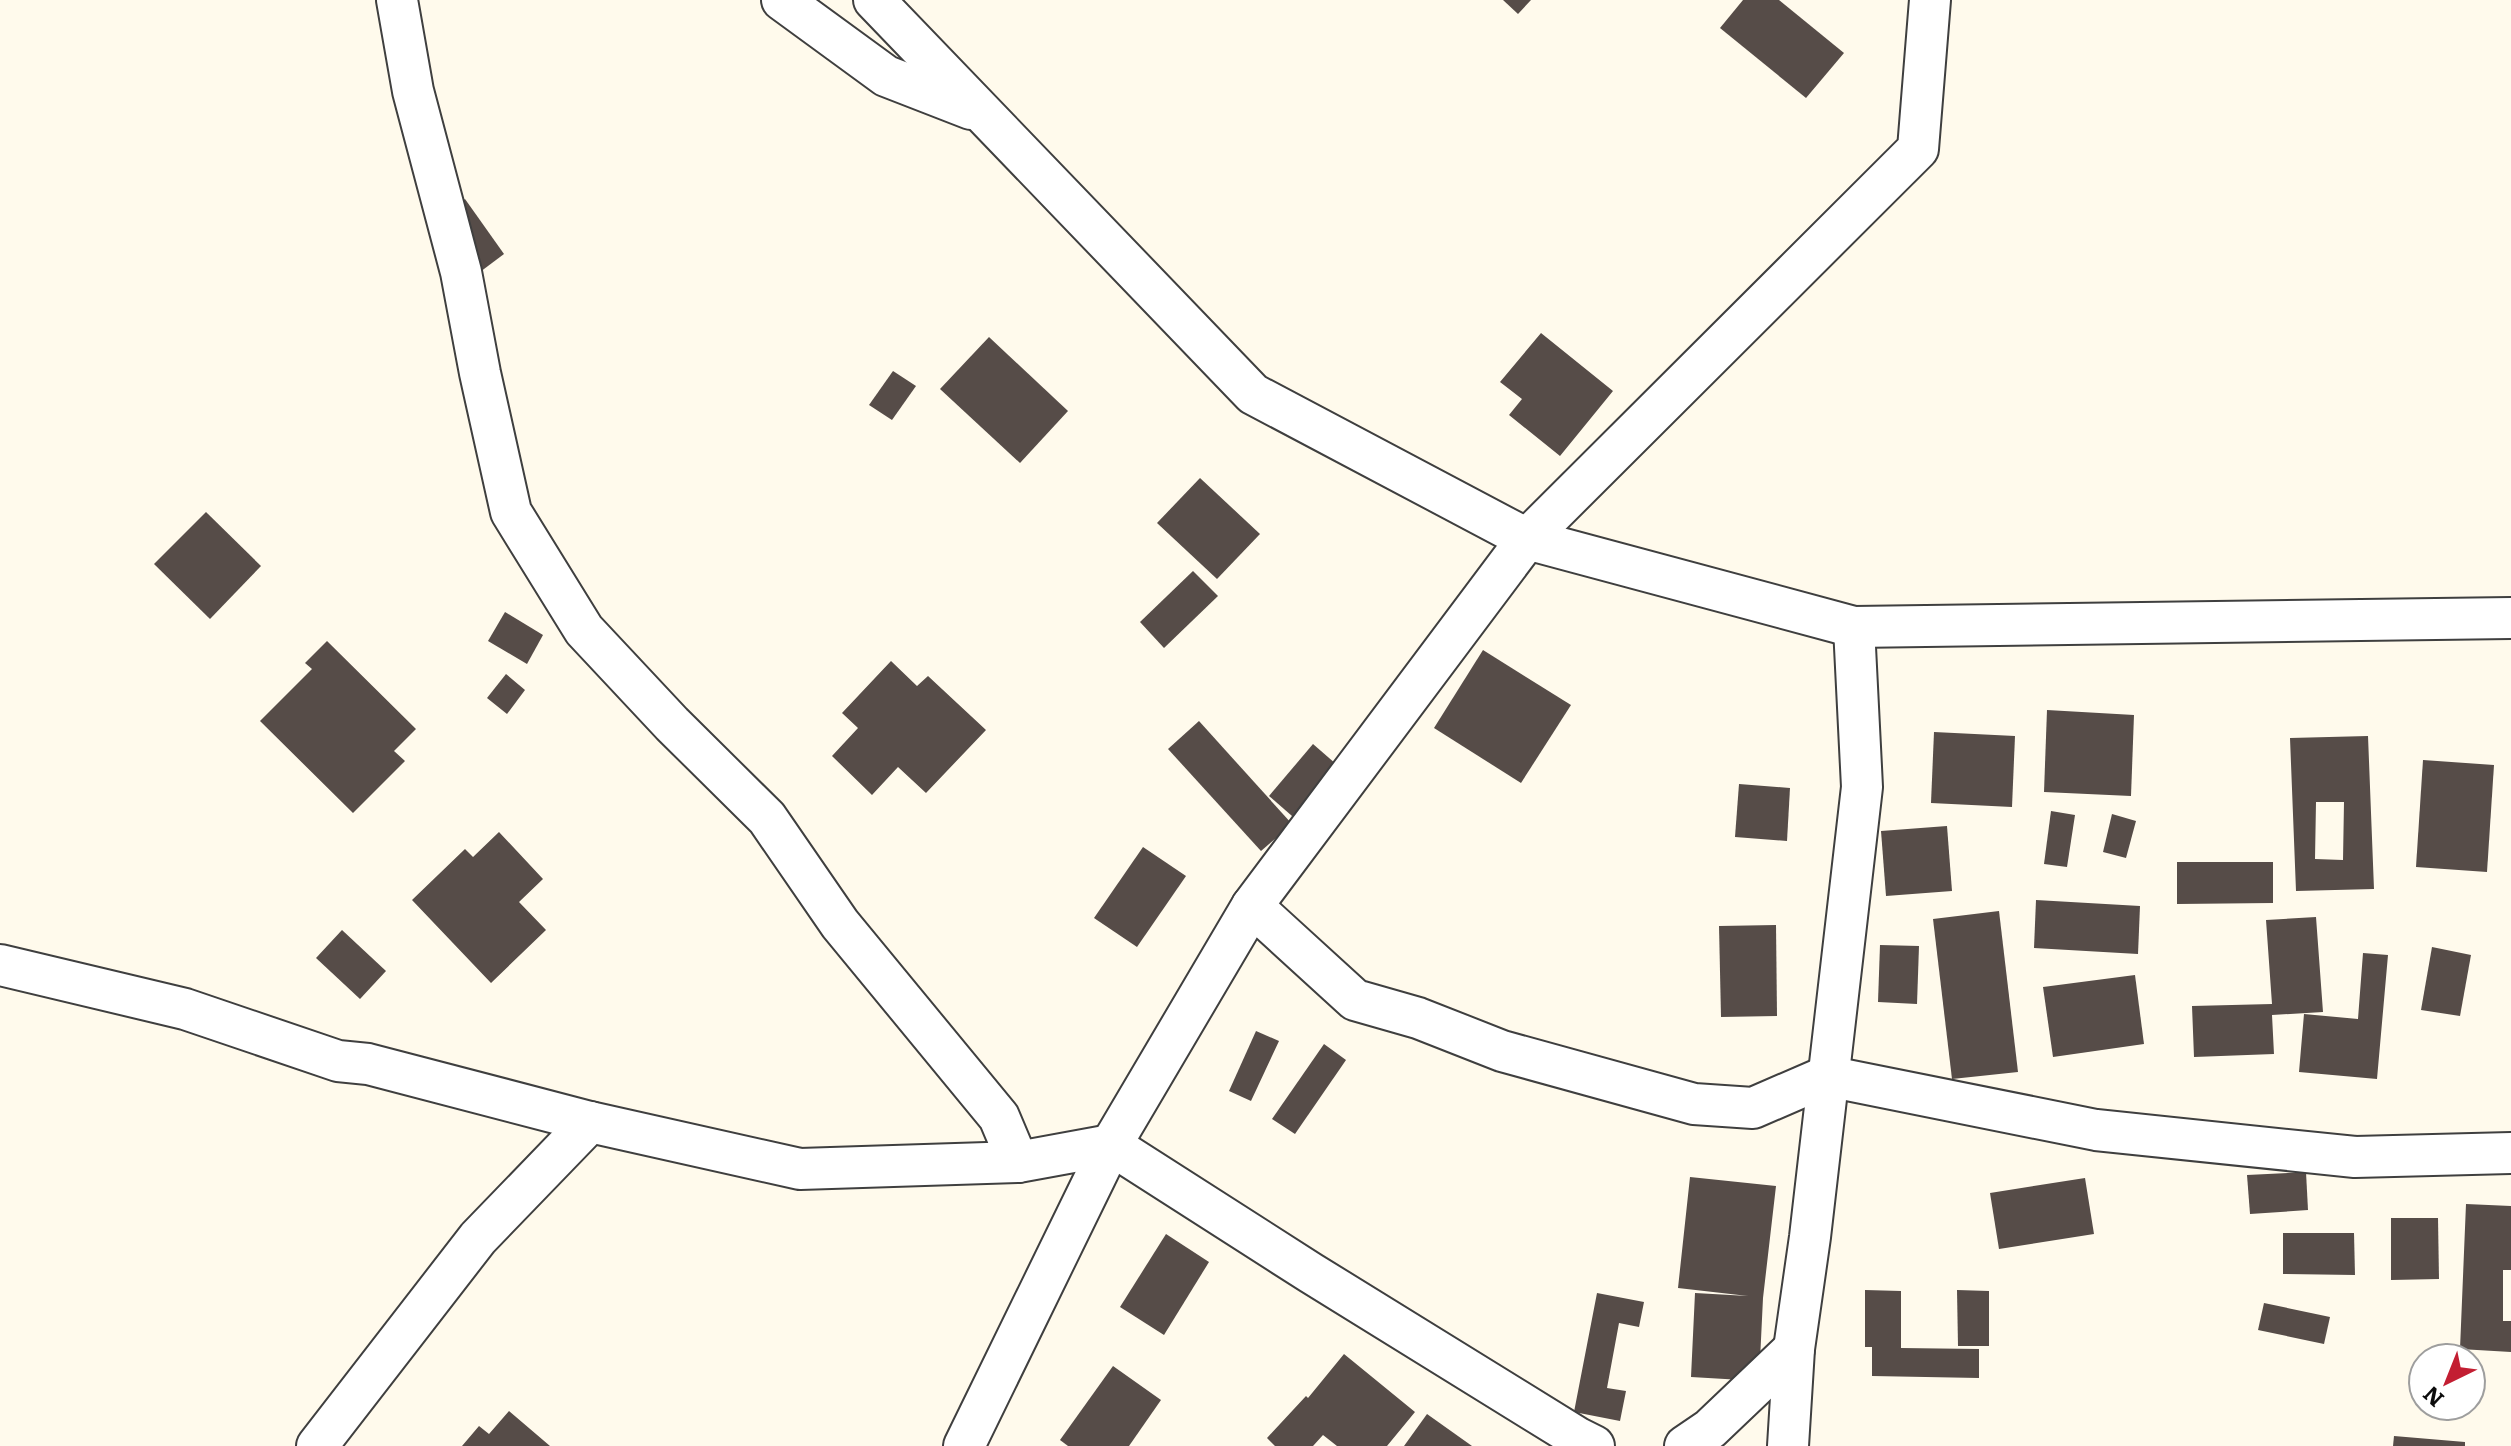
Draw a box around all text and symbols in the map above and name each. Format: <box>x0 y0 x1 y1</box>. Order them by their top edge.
north arrow <box>2407 1342 2487 1422</box>
text: N <box>2414 1379 2450 1416</box>

